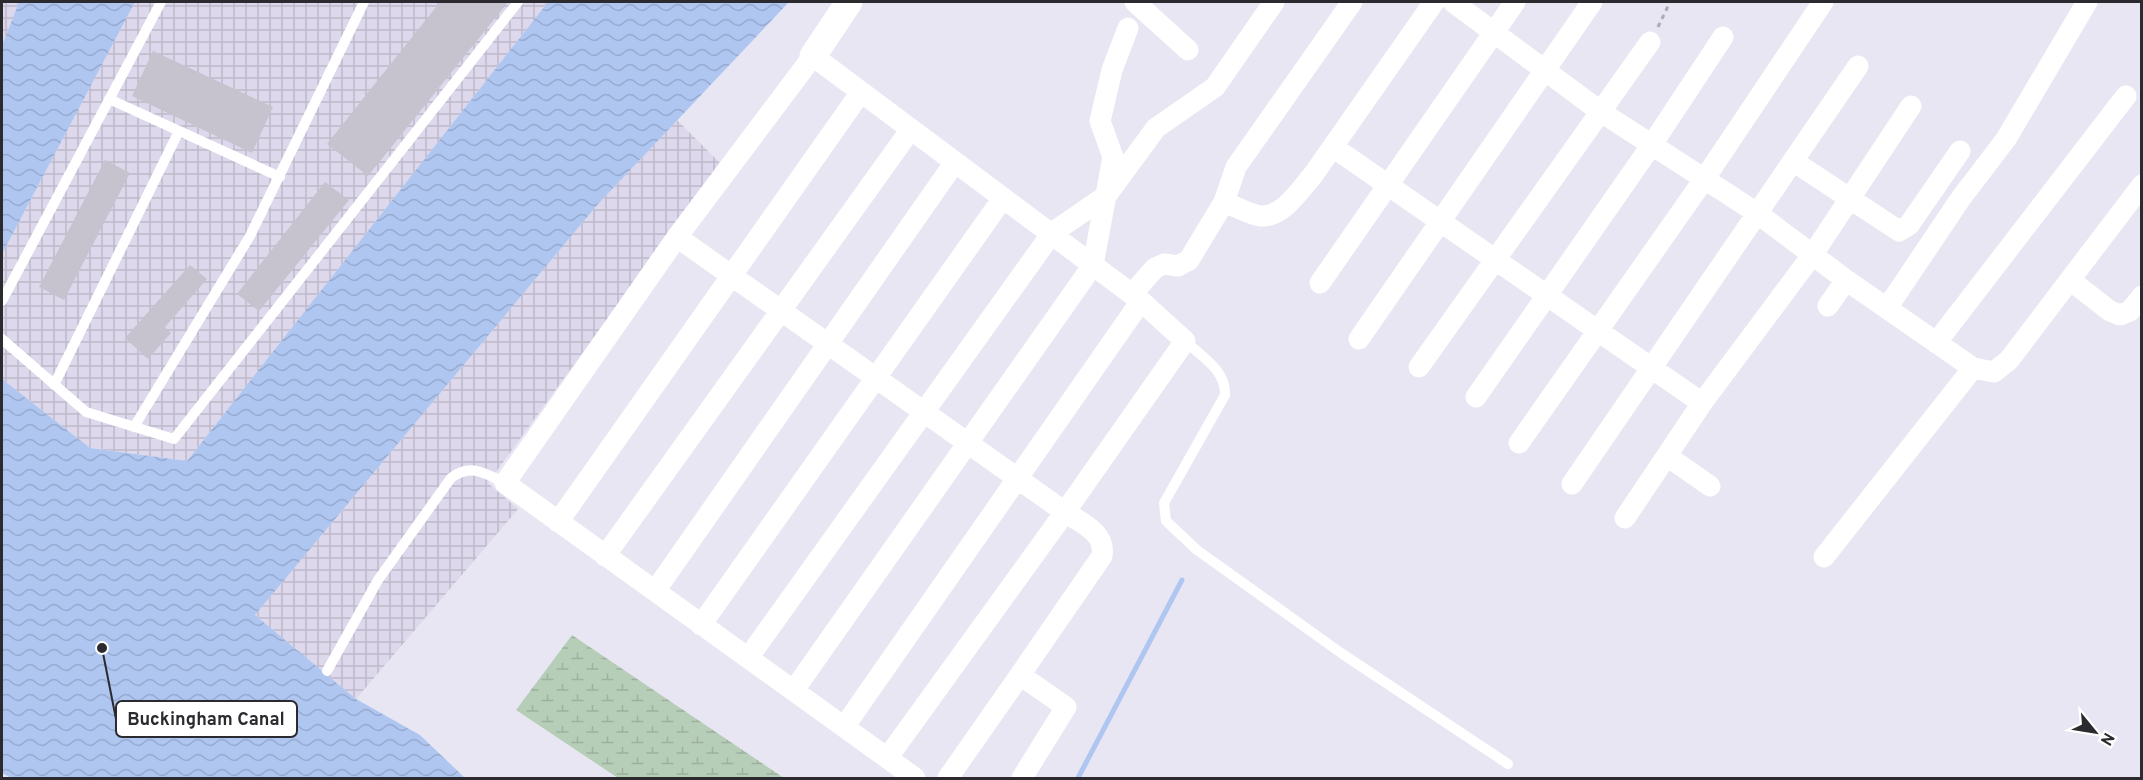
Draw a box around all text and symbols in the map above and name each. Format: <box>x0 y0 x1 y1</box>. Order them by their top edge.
callout: Buckingham Canal <box>116 701 297 737</box>
north arrow <box>2065 702 2125 762</box>
text: Buckingham Canal <box>127 709 285 732</box>
text: N <box>2095 729 2118 748</box>

